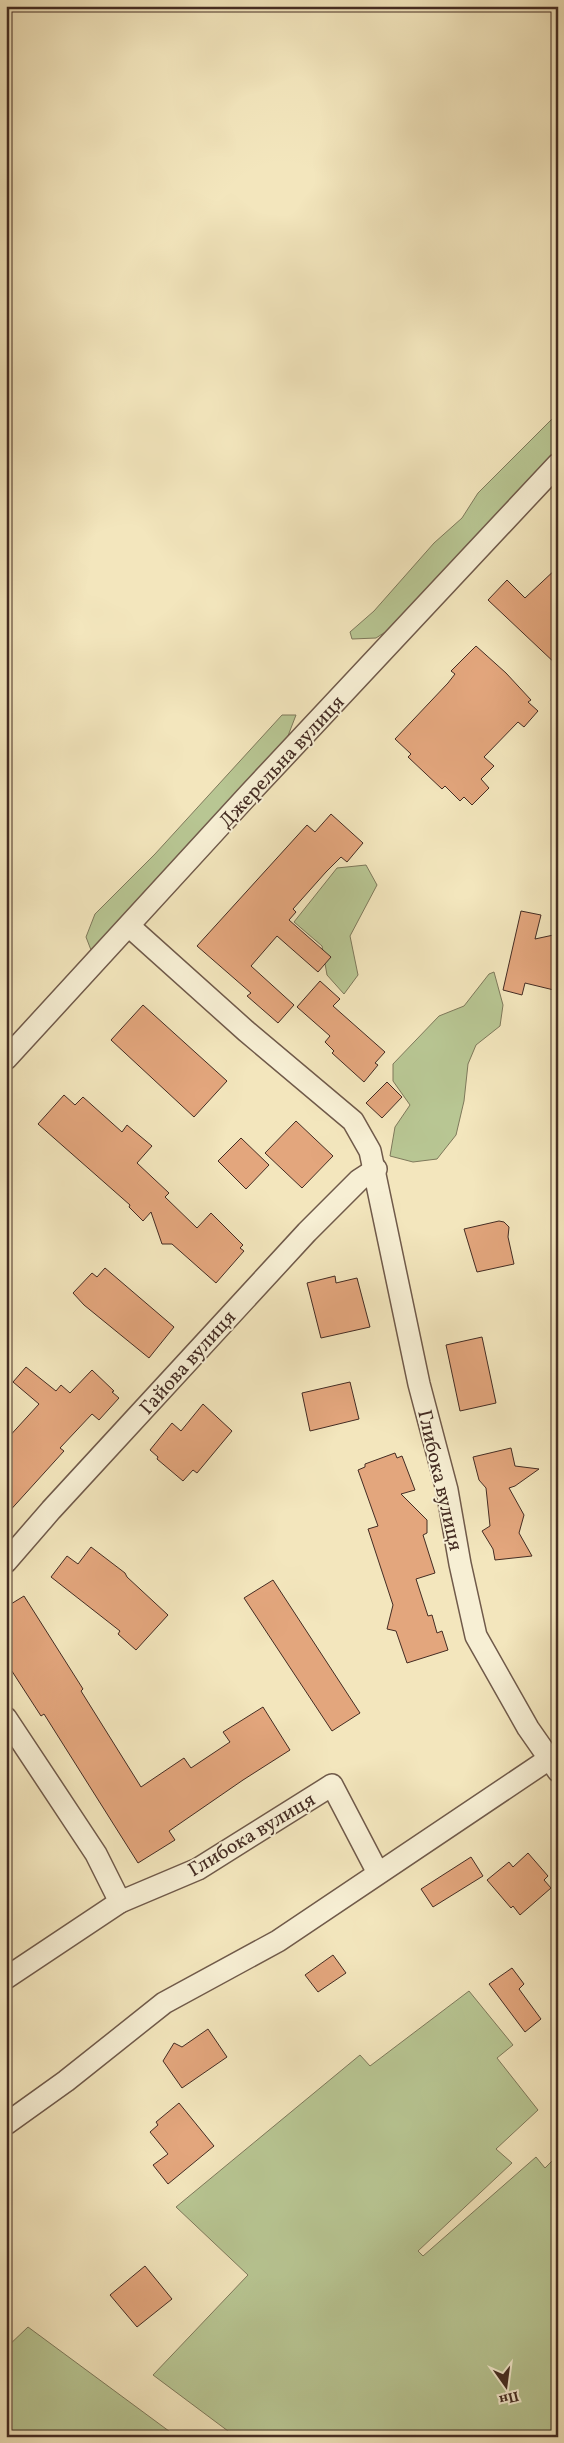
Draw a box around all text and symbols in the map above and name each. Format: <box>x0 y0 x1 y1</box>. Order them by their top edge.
street label: Джерельна вулиця <box>213 690 352 835</box>
street label: Гайова вулиця <box>134 1305 243 1422</box>
street label: Глибока вулиця <box>409 1407 469 1554</box>
street label: Глибока вулиця <box>183 1787 321 1885</box>
north arrow <box>482 2360 532 2410</box>
text: Пн <box>497 2386 521 2409</box>

